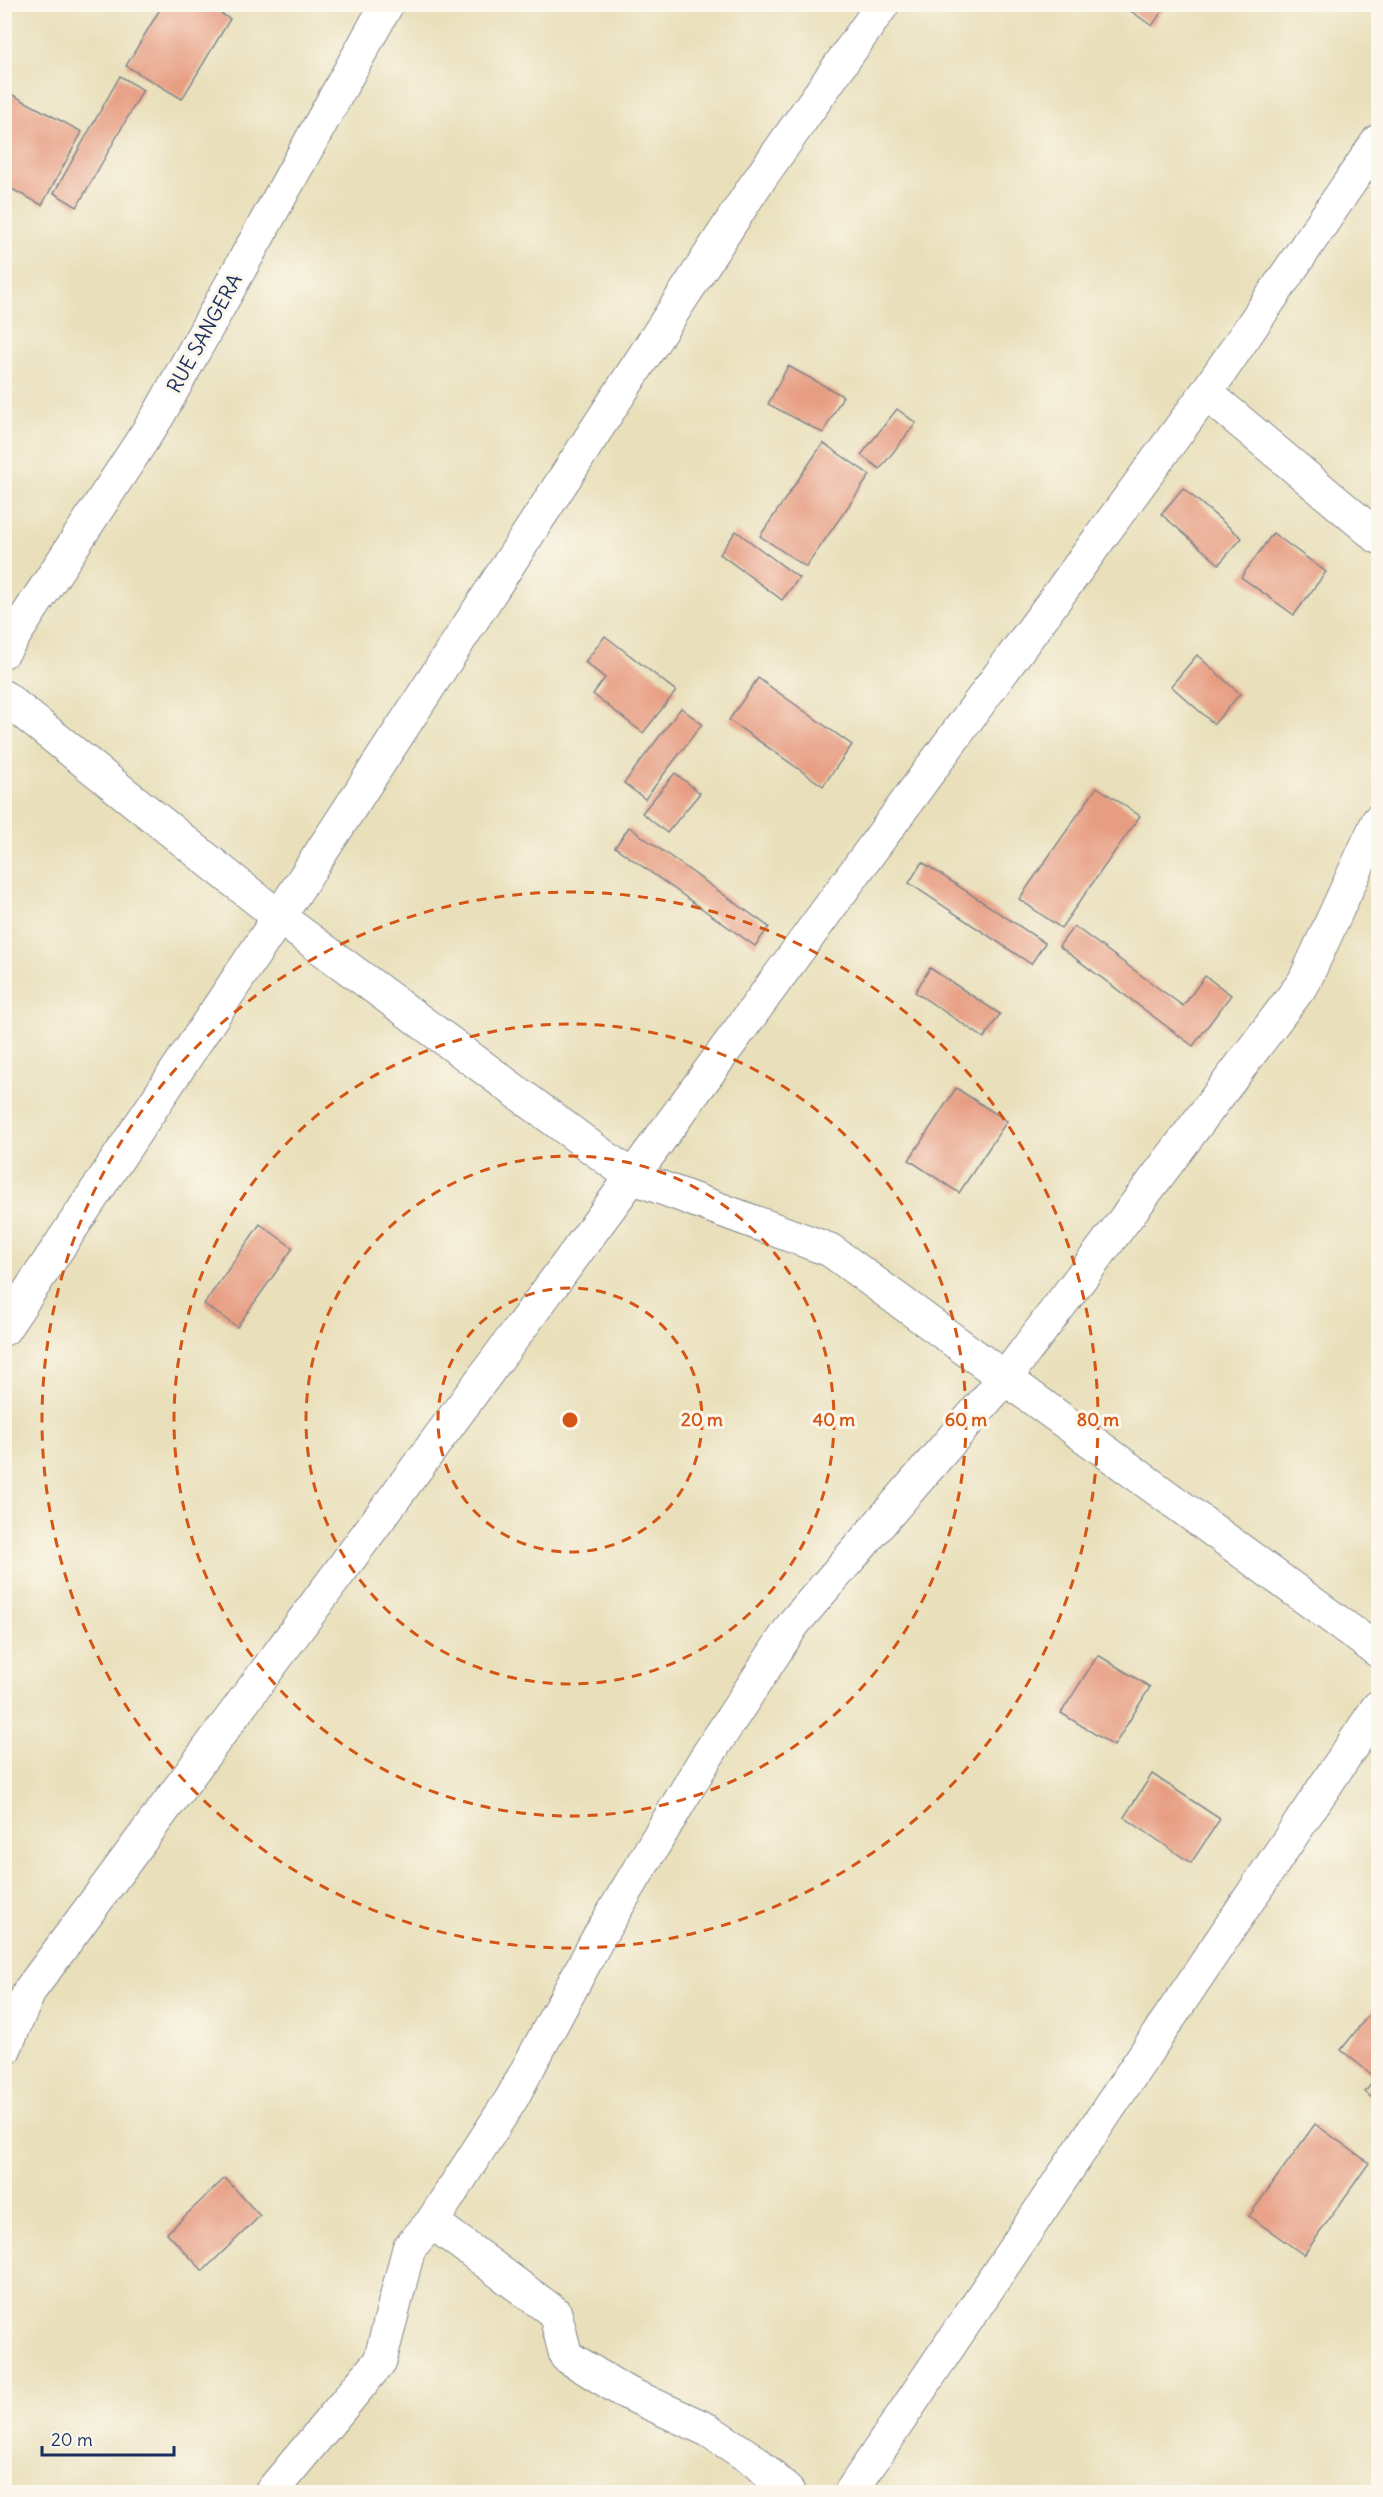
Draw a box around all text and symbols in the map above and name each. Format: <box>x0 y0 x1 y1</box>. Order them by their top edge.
street label: RUE SANGERA <box>161 269 247 397</box>
text: 20 m <box>681 1408 723 1431</box>
text: 40 m <box>813 1408 855 1431</box>
text: 60 m <box>945 1408 987 1431</box>
text: 80 m <box>1077 1408 1119 1431</box>
centre of rings <box>560 1410 580 1430</box>
scale bar <box>42 2419 174 2457</box>
text: 20 m <box>51 2428 93 2451</box>

